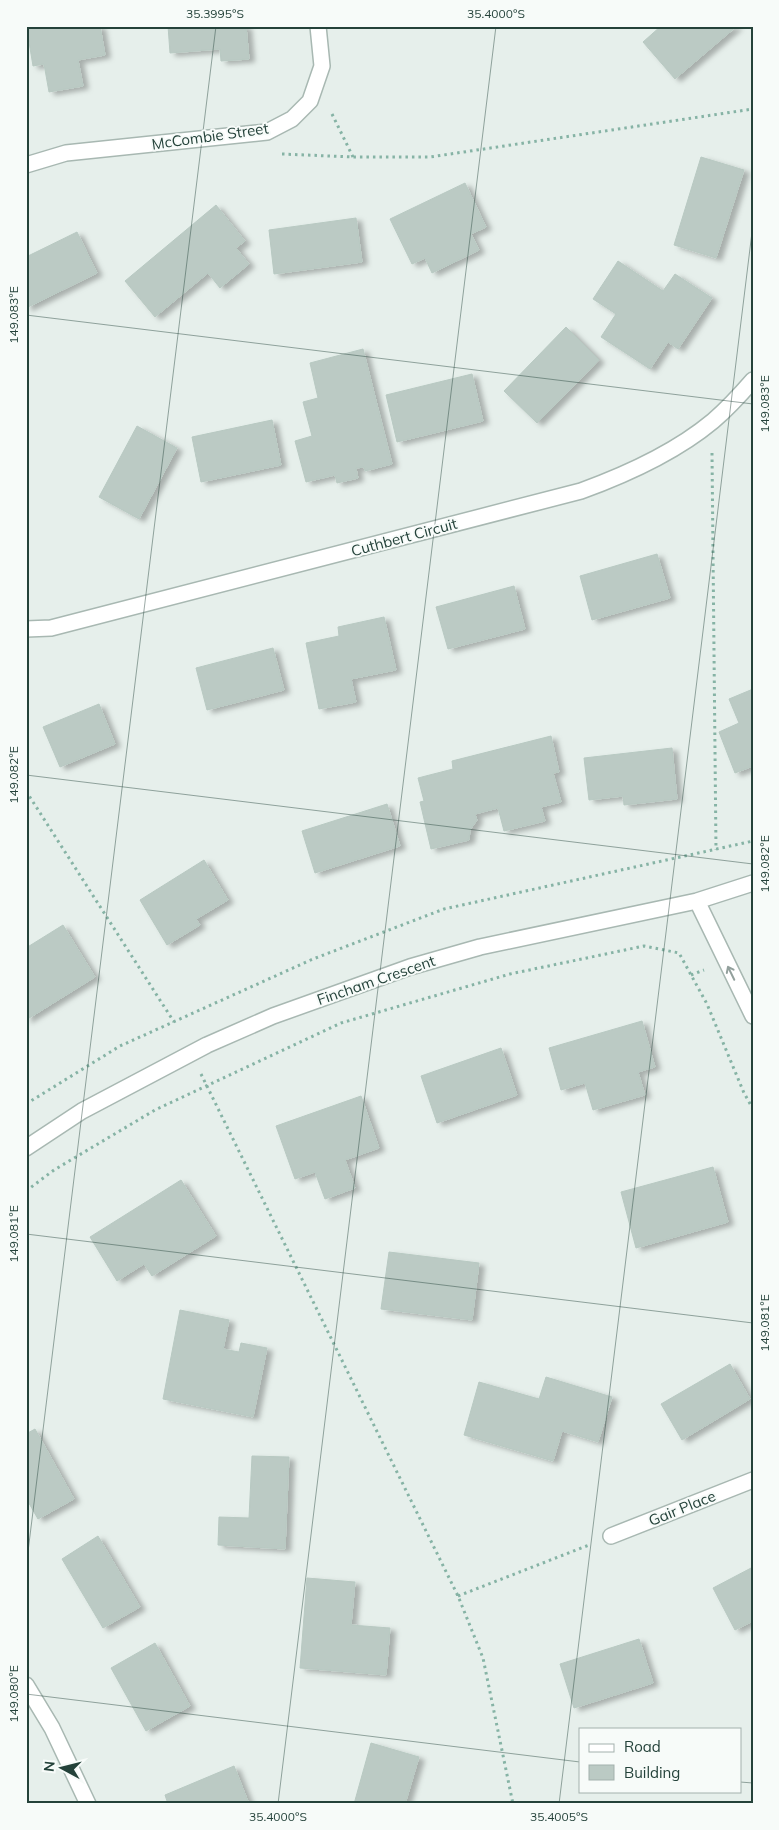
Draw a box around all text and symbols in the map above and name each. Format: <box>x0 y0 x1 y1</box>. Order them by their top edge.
text: 35.3995°S <box>186 6 244 21</box>
text: 35.4000°S <box>467 6 525 21</box>
street label: McCombie Street <box>150 118 270 154</box>
text: 149.083°E <box>6 286 21 344</box>
text: 149.083°E <box>757 375 772 433</box>
street label: Cuthbert Circuit <box>349 514 459 560</box>
text: 149.082°E <box>6 746 21 804</box>
text: 149.082°E <box>757 835 772 893</box>
street label: Fincham Crescent <box>314 951 438 1009</box>
one-way arrow <box>726 965 736 980</box>
text: 149.081°E <box>6 1205 21 1263</box>
text: 149.081°E <box>757 1294 772 1352</box>
street label: Gair Place <box>646 1486 718 1530</box>
text: 149.080°E <box>6 1665 21 1723</box>
legend <box>579 1728 742 1792</box>
text: Road <box>624 1737 661 1756</box>
north arrow <box>38 1742 88 1792</box>
text: N <box>40 1760 59 1773</box>
text: Building <box>624 1763 680 1782</box>
text: 35.4000°S <box>249 1809 307 1824</box>
text: 35.4005°S <box>530 1809 588 1824</box>

